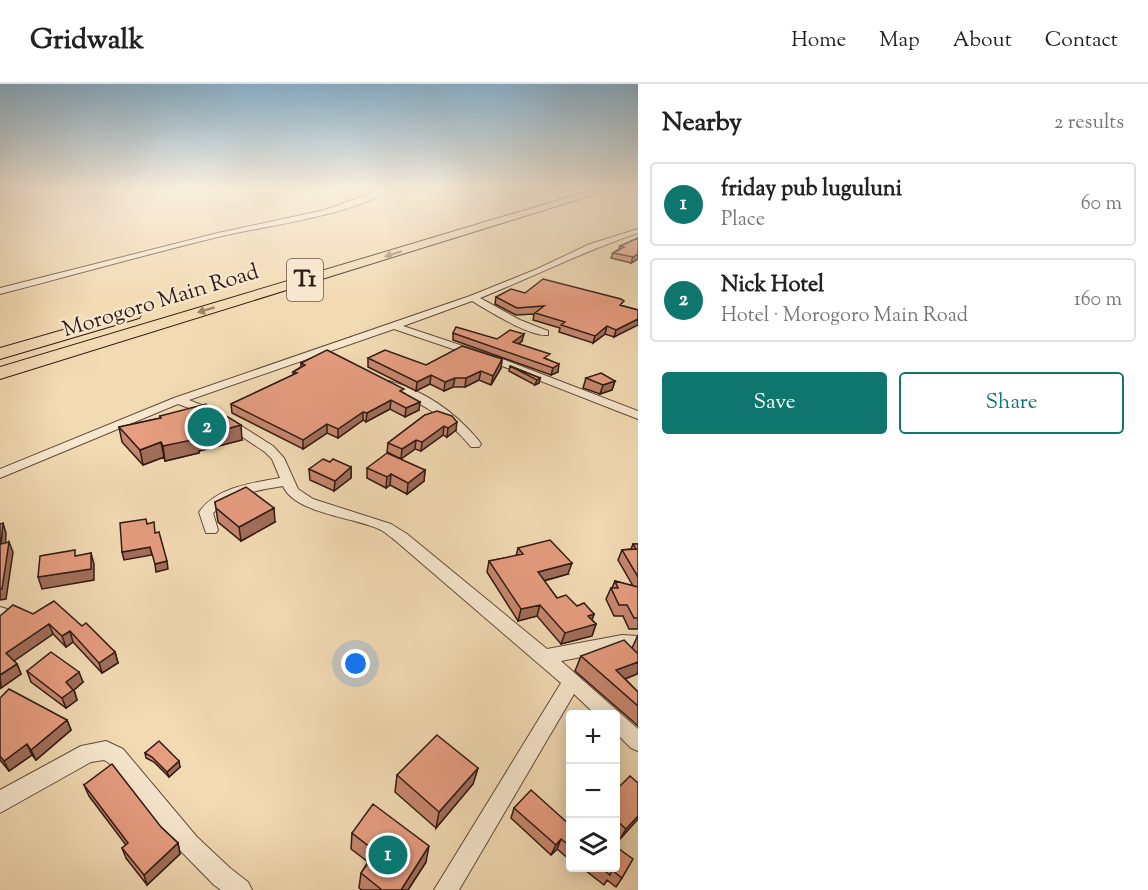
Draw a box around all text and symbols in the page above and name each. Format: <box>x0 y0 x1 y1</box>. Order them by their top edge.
text: Gridwalk <box>30 21 144 61</box>
text: Home <box>791 26 846 56</box>
text: Map <box>879 26 920 56</box>
text: About <box>953 26 1012 56</box>
text: Contact <box>1045 26 1118 56</box>
text: Nearby <box>662 105 742 142</box>
text: 2 results <box>1054 109 1124 138</box>
text: friday pub luguluni <box>721 174 902 206</box>
text: 1 <box>680 190 687 219</box>
text: 60 m <box>1081 190 1122 219</box>
text: Place <box>721 206 765 235</box>
one-way arrow <box>384 250 402 259</box>
street label: Morogoro Main Road <box>59 257 263 347</box>
road number: T1 <box>287 259 323 301</box>
text: Nick Hotel <box>721 270 824 302</box>
text: 2 <box>679 286 688 315</box>
text: 160 m <box>1074 286 1122 315</box>
text: Hotel · Morogoro Main Road <box>721 302 968 331</box>
one-way arrow <box>197 306 215 315</box>
button: Save <box>662 372 887 434</box>
button: Share <box>899 372 1124 434</box>
pin: 2 <box>188 404 226 450</box>
your location <box>341 649 370 678</box>
map controls <box>566 710 620 872</box>
button: + <box>566 710 620 764</box>
button: − <box>566 764 620 818</box>
button: layers <box>566 818 620 872</box>
pin: 1 <box>368 832 408 878</box>

